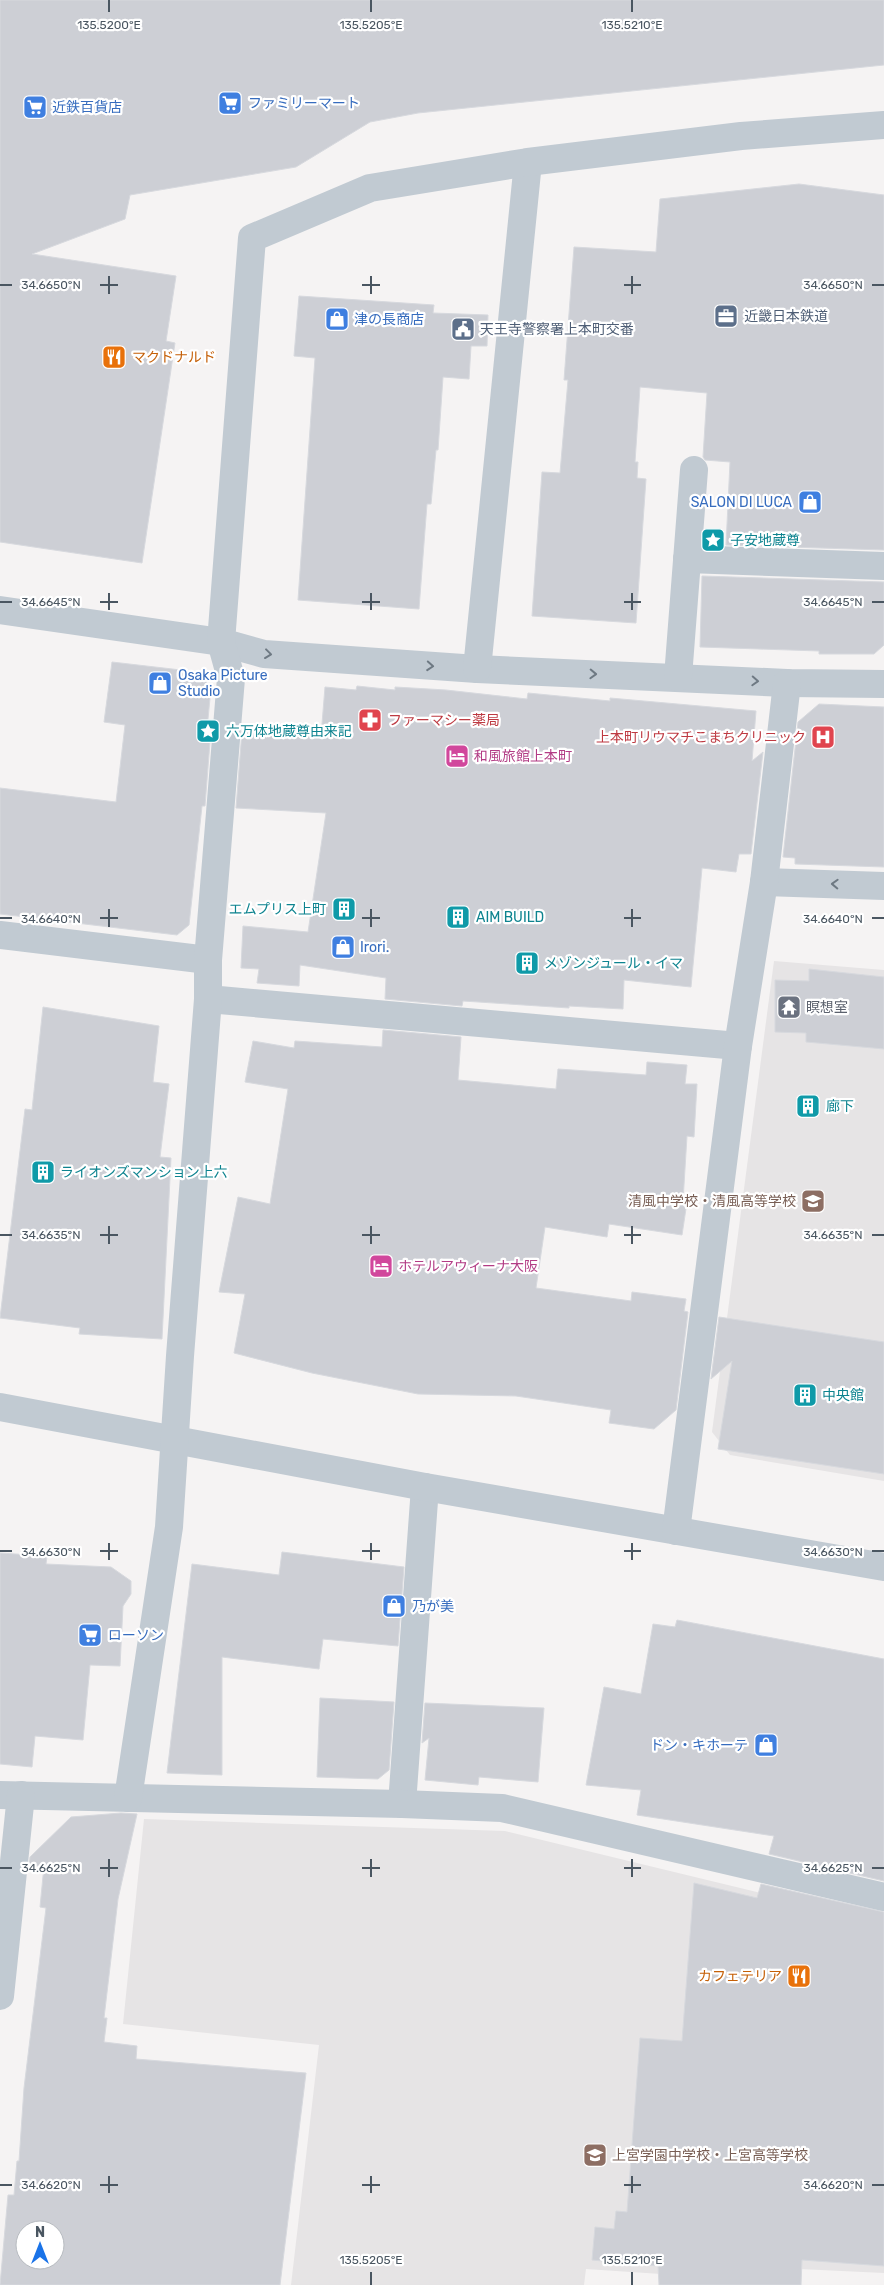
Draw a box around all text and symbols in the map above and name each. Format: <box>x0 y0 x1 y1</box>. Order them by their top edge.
text: 135.5200°E <box>77 18 141 32</box>
text: 135.5205°E <box>339 18 403 32</box>
text: 135.5210°E <box>601 18 663 32</box>
supermarket icon: ファミリーマート <box>217 90 243 116</box>
supermarket icon: 近鉄百貨店 <box>22 94 48 120</box>
place label: ファミリーマート <box>248 95 360 112</box>
place label: 近鉄百貨店 <box>52 99 122 116</box>
text: 34.6650°N <box>21 278 81 292</box>
text: 34.6650°N <box>803 278 863 292</box>
office icon: 近畿日本鉄道 <box>713 303 739 329</box>
shop icon: 津の長商店 <box>324 306 350 332</box>
place label: 近畿日本鉄道 <box>744 308 828 325</box>
place label: 津の長商店 <box>354 311 424 328</box>
public building icon: 天王寺警察署上本町交番 <box>450 316 476 342</box>
place label: 天王寺警察署上本町交番 <box>480 321 634 338</box>
restaurant icon: マクドナルド <box>101 344 127 370</box>
place label: マクドナルド <box>132 349 216 366</box>
shop icon: SALON DI LUCA <box>797 489 823 515</box>
place label: SALON DI LUCA <box>691 494 793 511</box>
place icon: 子安地蔵尊 <box>700 527 726 553</box>
place label: 子安地蔵尊 <box>730 532 800 549</box>
text: 34.6645°N <box>21 595 81 609</box>
text: 34.6645°N <box>803 595 863 609</box>
one-way arrow <box>265 648 273 659</box>
one-way arrow <box>427 660 435 671</box>
place label: Osaka Picture Studio <box>178 667 268 700</box>
one-way arrow <box>589 668 597 679</box>
shop icon: Osaka Picture Studio <box>147 670 173 696</box>
one-way arrow <box>752 676 759 686</box>
pharmacy icon: ファーマシー薬局 <box>357 707 383 733</box>
place label: ファーマシー薬局 <box>388 712 500 729</box>
place icon: 六万体地蔵尊由来記 <box>195 718 221 744</box>
place label: 六万体地蔵尊由来記 <box>226 723 352 740</box>
hospital icon: 上本町リウマチこまちクリニック <box>810 724 836 750</box>
place label: 上本町リウマチこまちクリニック <box>596 729 806 746</box>
hotel icon: 和風旅館上本町 <box>444 743 470 769</box>
place label: 和風旅館上本町 <box>474 748 572 765</box>
one-way arrow <box>831 879 839 890</box>
building icon: エムプリス上町 <box>331 896 357 922</box>
place label: エムプリス上町 <box>229 901 326 918</box>
building icon: AIM BUILD <box>445 904 471 930</box>
place label: AIM BUILD <box>476 909 544 926</box>
text: 34.6640°N <box>21 912 81 926</box>
text: 34.6640°N <box>803 912 863 926</box>
shop icon: Irori. <box>330 934 356 960</box>
place label: Irori. <box>360 939 389 956</box>
building icon: メゾンジュール・イマ <box>514 950 540 976</box>
place label: メゾンジュール・イマ <box>544 955 683 972</box>
temple icon: 瞑想室 <box>776 994 802 1020</box>
place label: 瞑想室 <box>806 999 848 1016</box>
building icon: 廊下 <box>795 1093 821 1119</box>
place label: 廊下 <box>826 1098 854 1115</box>
building icon: ライオンズマンション上六 <box>30 1159 56 1185</box>
place label: ライオンズマンション上六 <box>60 1164 228 1181</box>
school or university icon: 清風中学校・清風高等学校 <box>800 1188 826 1214</box>
place label: 清風中学校・清風高等学校 <box>628 1193 796 1210</box>
text: 34.6635°N <box>21 1228 81 1242</box>
text: 34.6635°N <box>803 1228 863 1242</box>
hotel icon: ホテルアウィーナ大阪 <box>368 1253 394 1279</box>
place label: ホテルアウィーナ大阪 <box>398 1258 538 1275</box>
building icon: 中央館 <box>792 1382 818 1408</box>
place label: 中央館 <box>822 1387 864 1404</box>
text: 34.6630°N <box>21 1545 81 1559</box>
text: 34.6630°N <box>803 1545 863 1559</box>
shop icon: 乃が美 <box>381 1593 407 1619</box>
place label: 乃が美 <box>412 1598 454 1615</box>
supermarket icon: ローソン <box>77 1622 103 1648</box>
place label: ローソン <box>108 1627 164 1644</box>
shop icon: ドン・キホーテ <box>753 1732 779 1758</box>
place label: ドン・キホーテ <box>650 1737 748 1754</box>
text: 34.6625°N <box>21 1861 81 1875</box>
text: 34.6625°N <box>803 1861 863 1875</box>
restaurant icon: カフェテリア <box>786 1963 812 1989</box>
place label: カフェテリア <box>698 1968 782 1985</box>
school or university icon: 上宮学園中学校・上宮高等学校 <box>582 2142 608 2168</box>
place label: 上宮学園中学校・上宮高等学校 <box>612 2147 808 2164</box>
text: 34.6620°N <box>21 2178 81 2192</box>
text: 34.6620°N <box>803 2178 863 2192</box>
north arrow <box>15 2220 65 2270</box>
text: N <box>35 2224 45 2241</box>
text: 135.5205°E <box>339 2253 403 2267</box>
text: 135.5210°E <box>601 2253 663 2267</box>

